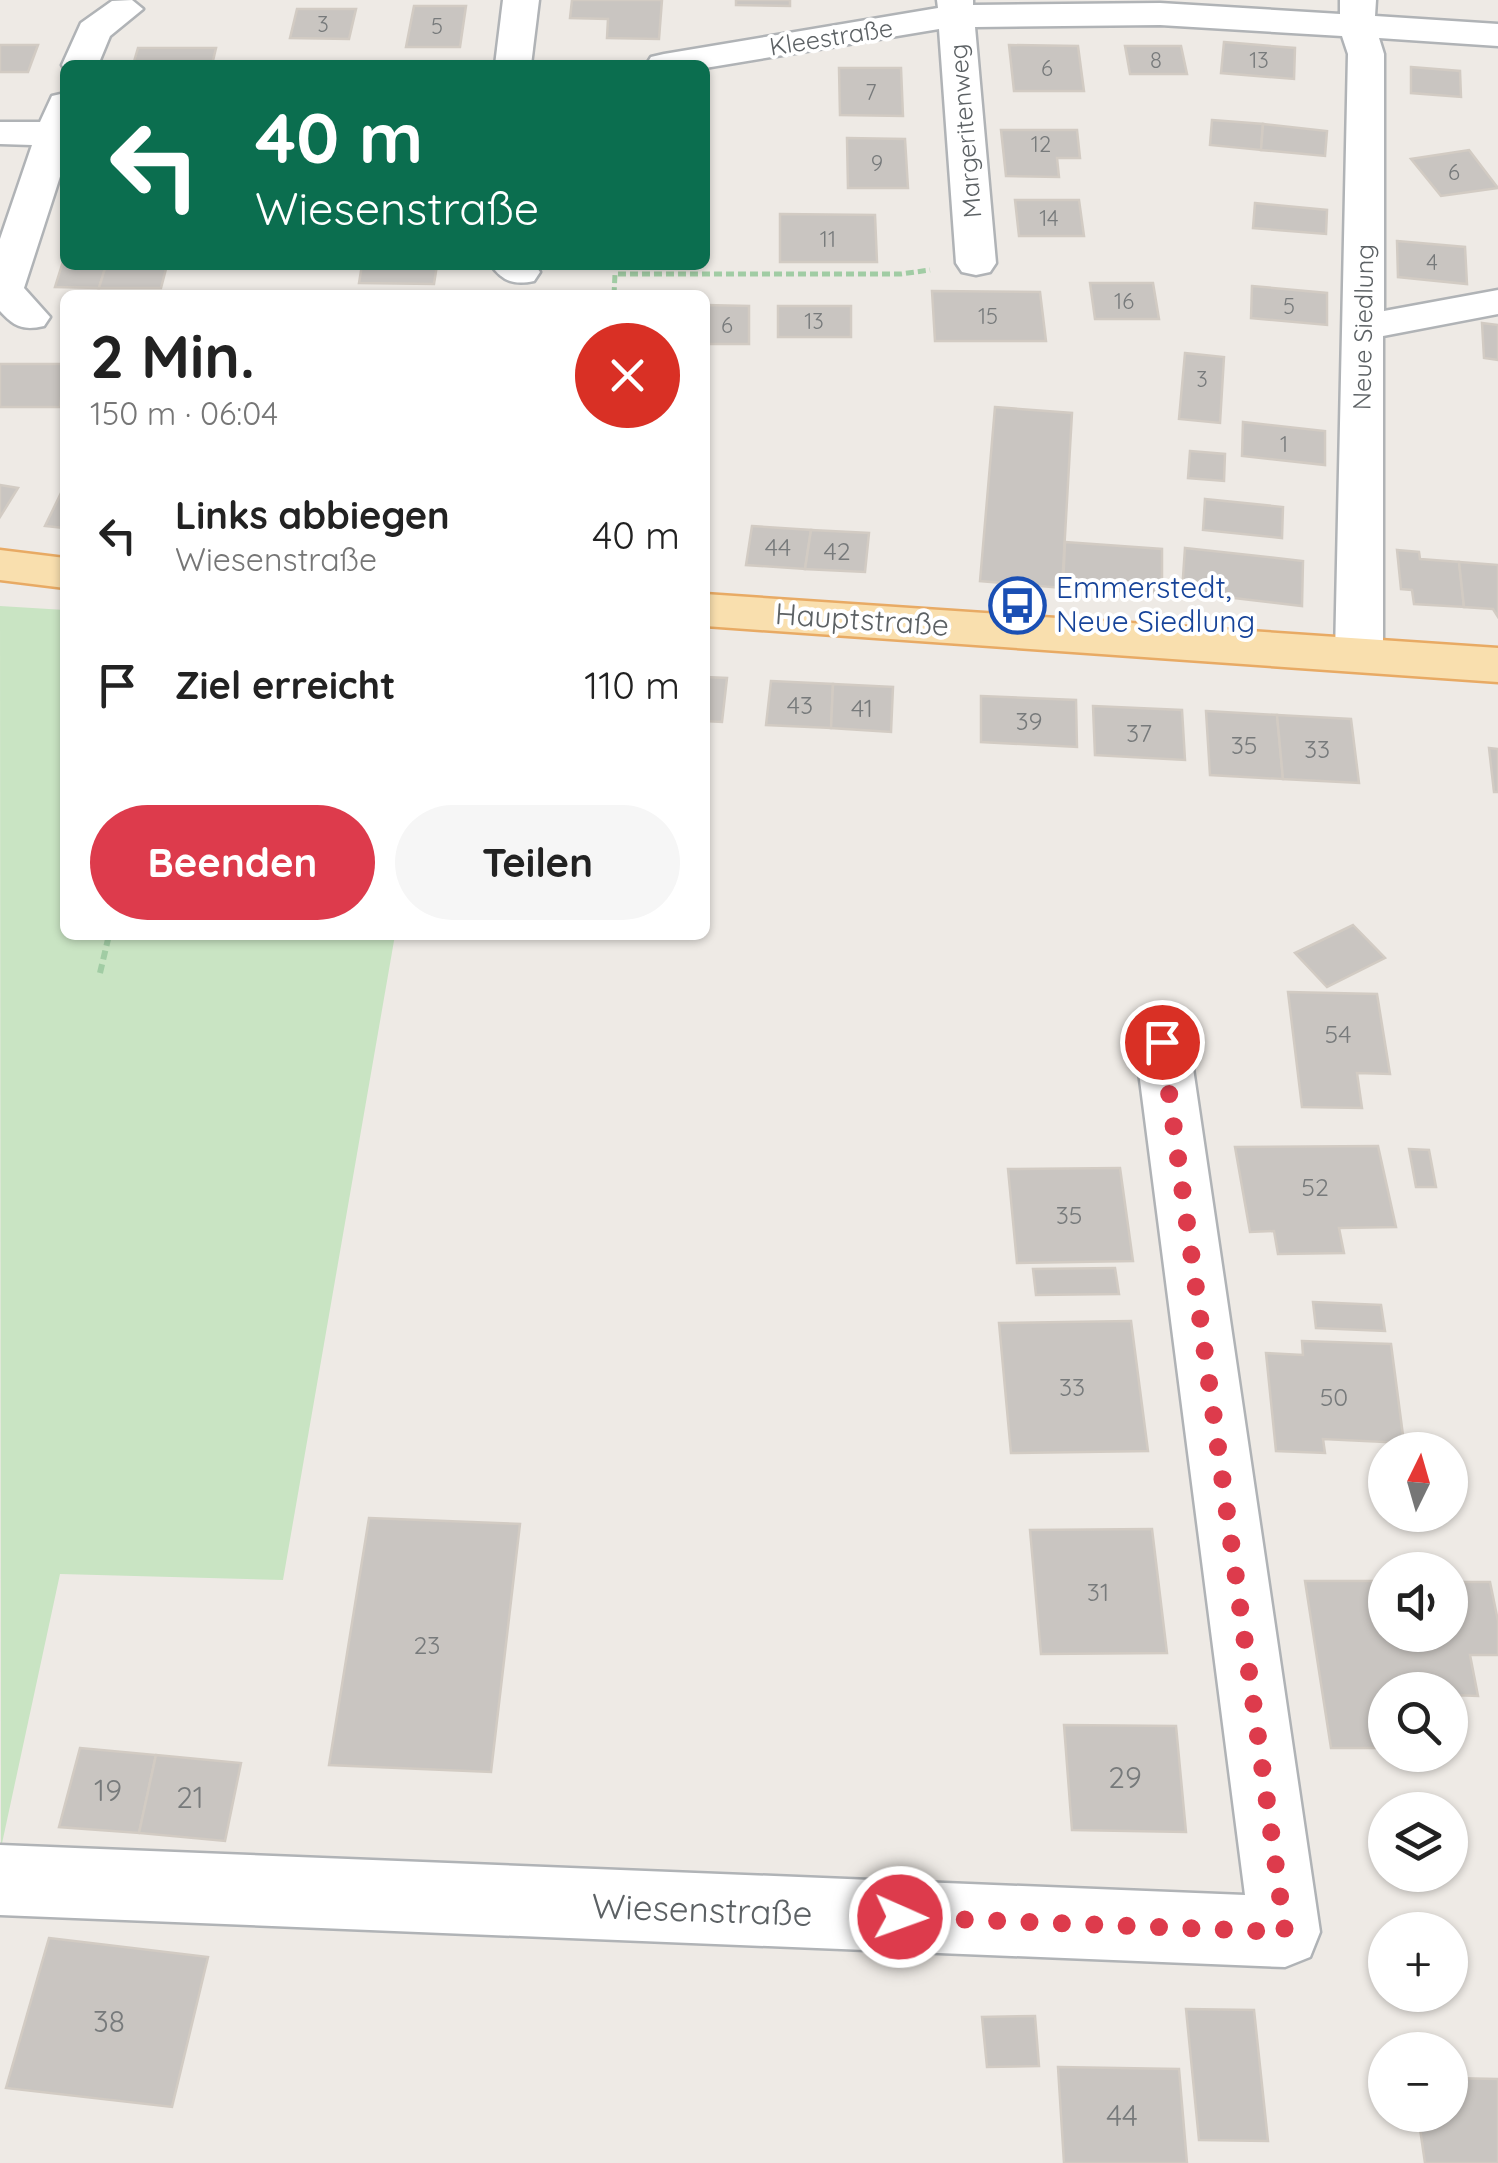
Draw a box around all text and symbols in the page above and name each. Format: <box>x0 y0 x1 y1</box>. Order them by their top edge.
house number: 3 <box>317 10 329 38</box>
street label: Kleestraße <box>767 11 895 62</box>
house number: 5 <box>431 12 443 40</box>
street label: Margeritenweg <box>941 43 988 219</box>
house number: 8 <box>1150 46 1162 74</box>
house number: 13 <box>1249 46 1269 74</box>
house number: 6 <box>1041 54 1053 82</box>
house number: 7 <box>865 78 877 106</box>
text: 40 m <box>255 93 423 181</box>
icon: left <box>90 100 220 230</box>
house number: 12 <box>1031 130 1051 158</box>
house number: 9 <box>871 149 883 177</box>
house number: 6 <box>1448 158 1460 186</box>
text: Wiesenstraße <box>255 180 539 236</box>
house number: 14 <box>1039 204 1059 232</box>
house number: 11 <box>820 225 836 253</box>
street label: Neue Siedlung <box>1346 244 1379 410</box>
house number: 4 <box>1426 248 1438 276</box>
house number: 16 <box>1114 287 1134 315</box>
house number: 5 <box>1283 292 1295 320</box>
house number: 15 <box>978 302 998 330</box>
house number: 13 <box>804 307 824 335</box>
house number: 6 <box>721 311 733 339</box>
text: 2 Min. <box>90 318 255 393</box>
button: close <box>575 323 680 428</box>
house number: 3 <box>1196 365 1208 393</box>
text: 150 m · 06:04 <box>90 393 278 433</box>
house number: 1 <box>1280 430 1288 458</box>
text: Links abbiegen <box>175 491 450 539</box>
icon: left <box>90 508 145 563</box>
text: 40 m <box>592 511 680 559</box>
house number: 44 <box>765 531 791 562</box>
house number: 42 <box>823 535 851 566</box>
text: Wiesenstraße <box>175 539 377 579</box>
place label: Emmerstedt, Neue Siedlung <box>1056 568 1255 640</box>
bus stop icon: Emmerstedt, Neue Siedlung <box>987 575 1047 635</box>
street label: Hauptstraße <box>774 594 950 644</box>
icon: arrive <box>90 658 145 713</box>
text: Ziel erreicht <box>175 661 395 709</box>
text: 110 m <box>584 661 680 709</box>
house number: 43 <box>787 689 813 720</box>
house number: 41 <box>851 692 873 723</box>
house number: 39 <box>1015 705 1043 736</box>
house number: 37 <box>1126 717 1152 748</box>
house number: 35 <box>1231 729 1257 760</box>
house number: 33 <box>1304 733 1330 764</box>
button: Beenden <box>90 805 375 920</box>
button: Teilen <box>395 805 680 920</box>
pin <box>1120 1000 1205 1085</box>
icon: arrive <box>1135 1015 1190 1070</box>
house number: 54 <box>1325 1018 1351 1049</box>
house number: 52 <box>1301 1171 1329 1202</box>
house number: 35 <box>1056 1199 1082 1230</box>
house number: 33 <box>1059 1371 1085 1402</box>
house number: 50 <box>1320 1381 1348 1412</box>
north arrow <box>1368 1432 1468 1532</box>
map controls <box>1368 1432 1468 2132</box>
button: sound <box>1368 1552 1468 1652</box>
house number: 31 <box>1087 1576 1109 1607</box>
house number: 23 <box>414 1629 440 1660</box>
button: search <box>1368 1672 1468 1772</box>
house number: 29 <box>1108 1758 1142 1796</box>
house number: 19 <box>94 1771 122 1809</box>
house number: 21 <box>176 1778 204 1816</box>
button: layers <box>1368 1792 1468 1892</box>
position arrow <box>848 1865 952 1969</box>
street label: Wiesenstraße <box>591 1883 813 1935</box>
button: + <box>1368 1912 1468 2012</box>
house number: 38 <box>93 2002 125 2040</box>
button: − <box>1368 2032 1468 2132</box>
house number: 44 <box>1106 2096 1138 2134</box>

